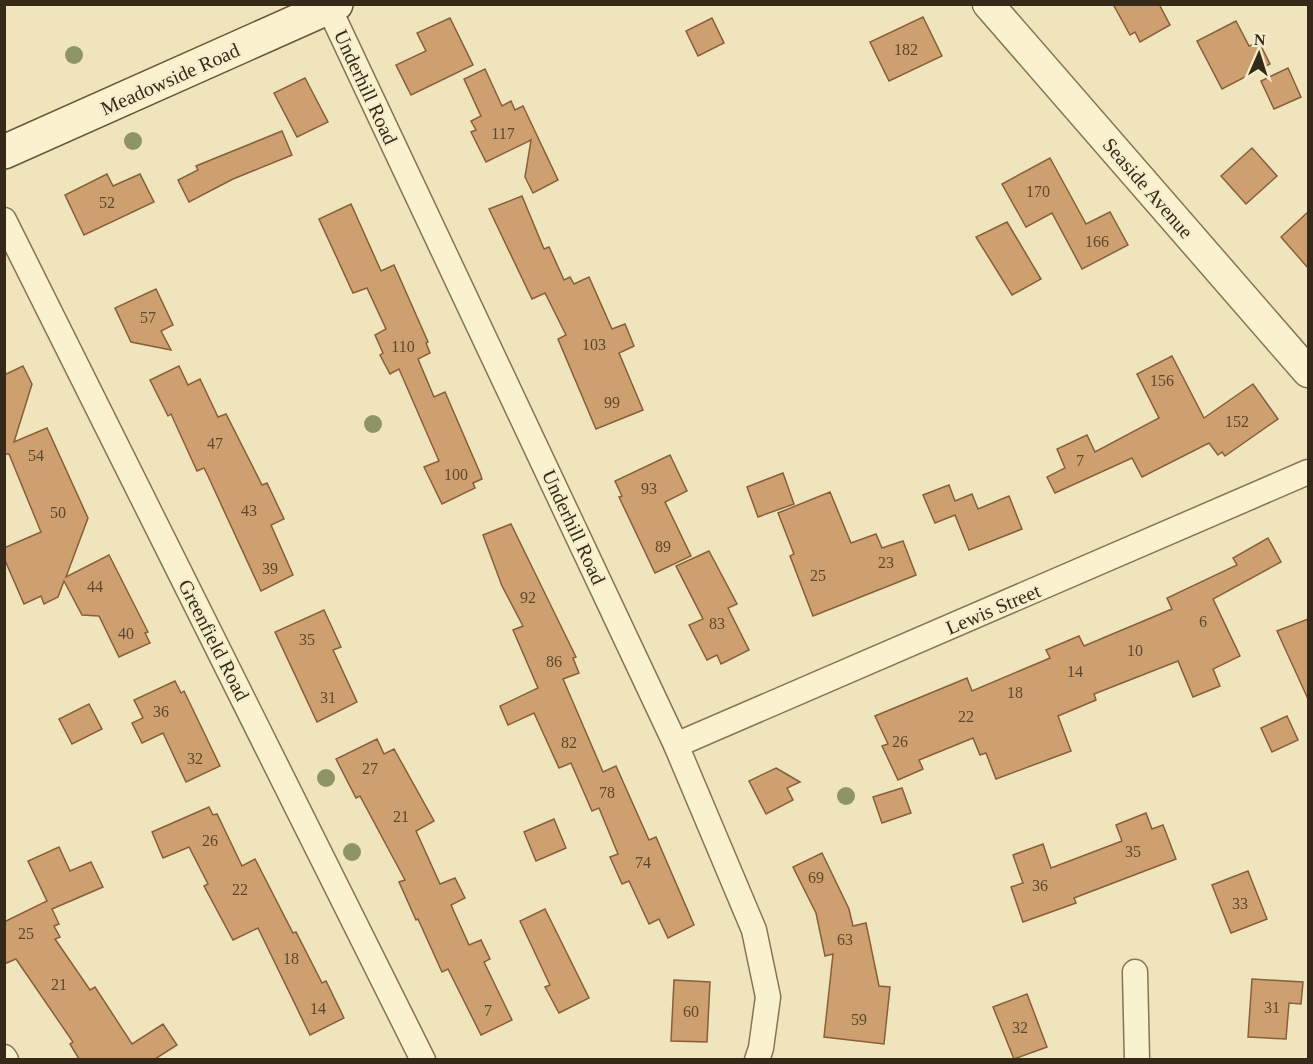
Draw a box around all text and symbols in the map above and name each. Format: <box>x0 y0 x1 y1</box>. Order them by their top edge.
north arrow <box>1229 24 1289 84</box>
street label: Underhill Road <box>330 26 402 148</box>
text: N <box>1254 31 1266 48</box>
street label: Meadowside Road <box>97 39 243 119</box>
house number: 182 <box>894 41 918 58</box>
house number: 117 <box>491 125 515 142</box>
street label: Seaside Avenue <box>1098 133 1198 243</box>
house number: 170 <box>1026 183 1050 200</box>
house number: 52 <box>99 194 115 211</box>
house number: 166 <box>1085 233 1109 250</box>
house number: 57 <box>140 309 156 326</box>
house number: 103 <box>582 336 606 353</box>
house number: 110 <box>391 338 415 355</box>
house number: 156 <box>1150 372 1174 389</box>
house number: 99 <box>604 394 620 411</box>
house number: 152 <box>1225 413 1249 430</box>
house number: 47 <box>207 435 223 452</box>
house number: 54 <box>28 447 44 464</box>
house number: 7 <box>1076 452 1084 469</box>
house number: 100 <box>444 466 468 483</box>
street label: Underhill Road <box>538 466 610 588</box>
house number: 93 <box>641 480 657 497</box>
house number: 43 <box>241 502 257 519</box>
house number: 50 <box>50 504 66 521</box>
house number: 89 <box>655 538 671 555</box>
house number: 23 <box>878 554 894 571</box>
house number: 39 <box>262 560 278 577</box>
house number: 25 <box>810 567 826 584</box>
street label: Greenfield Road <box>174 576 254 704</box>
house number: 44 <box>87 578 103 595</box>
street label: Lewis Street <box>942 579 1044 639</box>
house number: 92 <box>520 589 536 606</box>
house number: 6 <box>1199 613 1207 630</box>
house number: 83 <box>709 615 725 632</box>
house number: 40 <box>118 625 134 642</box>
house number: 35 <box>299 631 315 648</box>
house number: 10 <box>1127 642 1143 659</box>
house number: 86 <box>546 653 562 670</box>
house number: 14 <box>1067 663 1083 680</box>
house number: 18 <box>1007 684 1023 701</box>
house number: 31 <box>320 689 336 706</box>
house number: 36 <box>153 703 169 720</box>
house number: 22 <box>958 708 974 725</box>
house number: 26 <box>892 733 908 750</box>
house number: 82 <box>561 734 577 751</box>
house number: 32 <box>187 750 203 767</box>
house number: 27 <box>362 760 378 777</box>
house number: 78 <box>599 784 615 801</box>
house number: 21 <box>393 808 409 825</box>
house number: 26 <box>202 832 218 849</box>
house number: 35 <box>1125 843 1141 860</box>
house number: 74 <box>635 854 651 871</box>
house number: 69 <box>808 869 824 886</box>
house number: 36 <box>1032 877 1048 894</box>
house number: 22 <box>232 881 248 898</box>
house number: 33 <box>1232 895 1248 912</box>
house number: 25 <box>18 925 34 942</box>
house number: 63 <box>837 931 853 948</box>
house number: 18 <box>283 950 299 967</box>
house number: 21 <box>51 976 67 993</box>
house number: 31 <box>1264 999 1280 1016</box>
house number: 14 <box>310 1000 326 1017</box>
house number: 7 <box>484 1002 492 1019</box>
house number: 60 <box>683 1003 699 1020</box>
house number: 59 <box>851 1011 867 1028</box>
house number: 32 <box>1012 1019 1028 1036</box>

